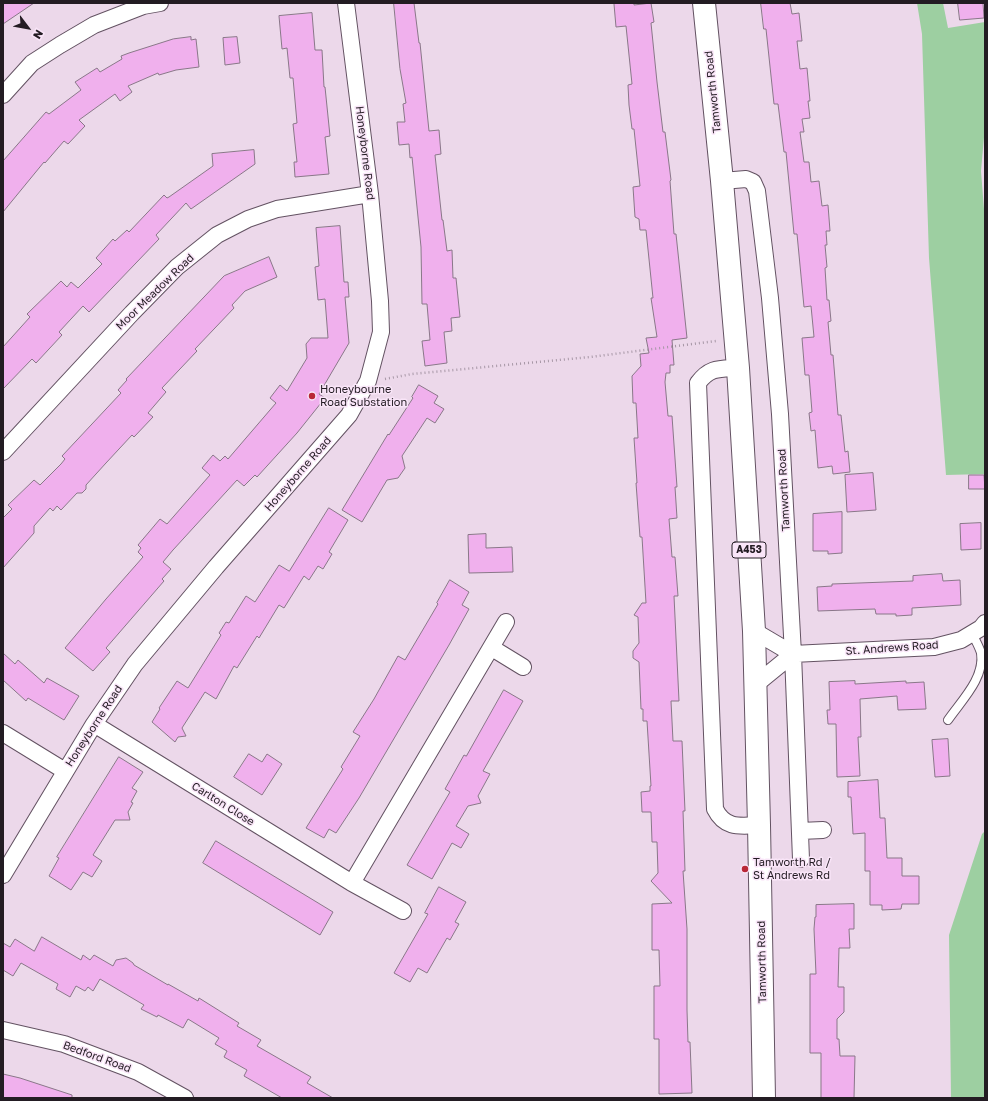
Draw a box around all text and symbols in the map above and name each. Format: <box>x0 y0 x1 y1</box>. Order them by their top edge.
north arrow <box>8 8 48 48</box>
text: N <box>31 28 46 42</box>
street label: Tamworth Road <box>702 50 724 134</box>
street label: Honeyborne Road <box>353 105 377 201</box>
street label: Moor Meadow Road <box>113 251 197 333</box>
place label: Honeybourne Road Substation <box>320 383 407 409</box>
marker: Honeybourne Road Substation <box>307 391 317 401</box>
street label: Honeyborne Road <box>262 434 334 514</box>
street label: Tamworth Road <box>775 448 793 532</box>
road number: A453 <box>732 542 766 558</box>
street label: St. Andrews Road <box>845 638 939 658</box>
street label: Honeyborne Road <box>63 683 125 769</box>
street label: Carlton Close <box>189 779 257 829</box>
place label: Tamworth Rd / St Andrews Rd <box>753 856 831 882</box>
marker: Tamworth Rd / St Andrews Rd <box>740 864 750 874</box>
street label: Tamworth Road <box>755 921 769 1003</box>
street label: Bedford Road <box>61 1039 133 1075</box>

